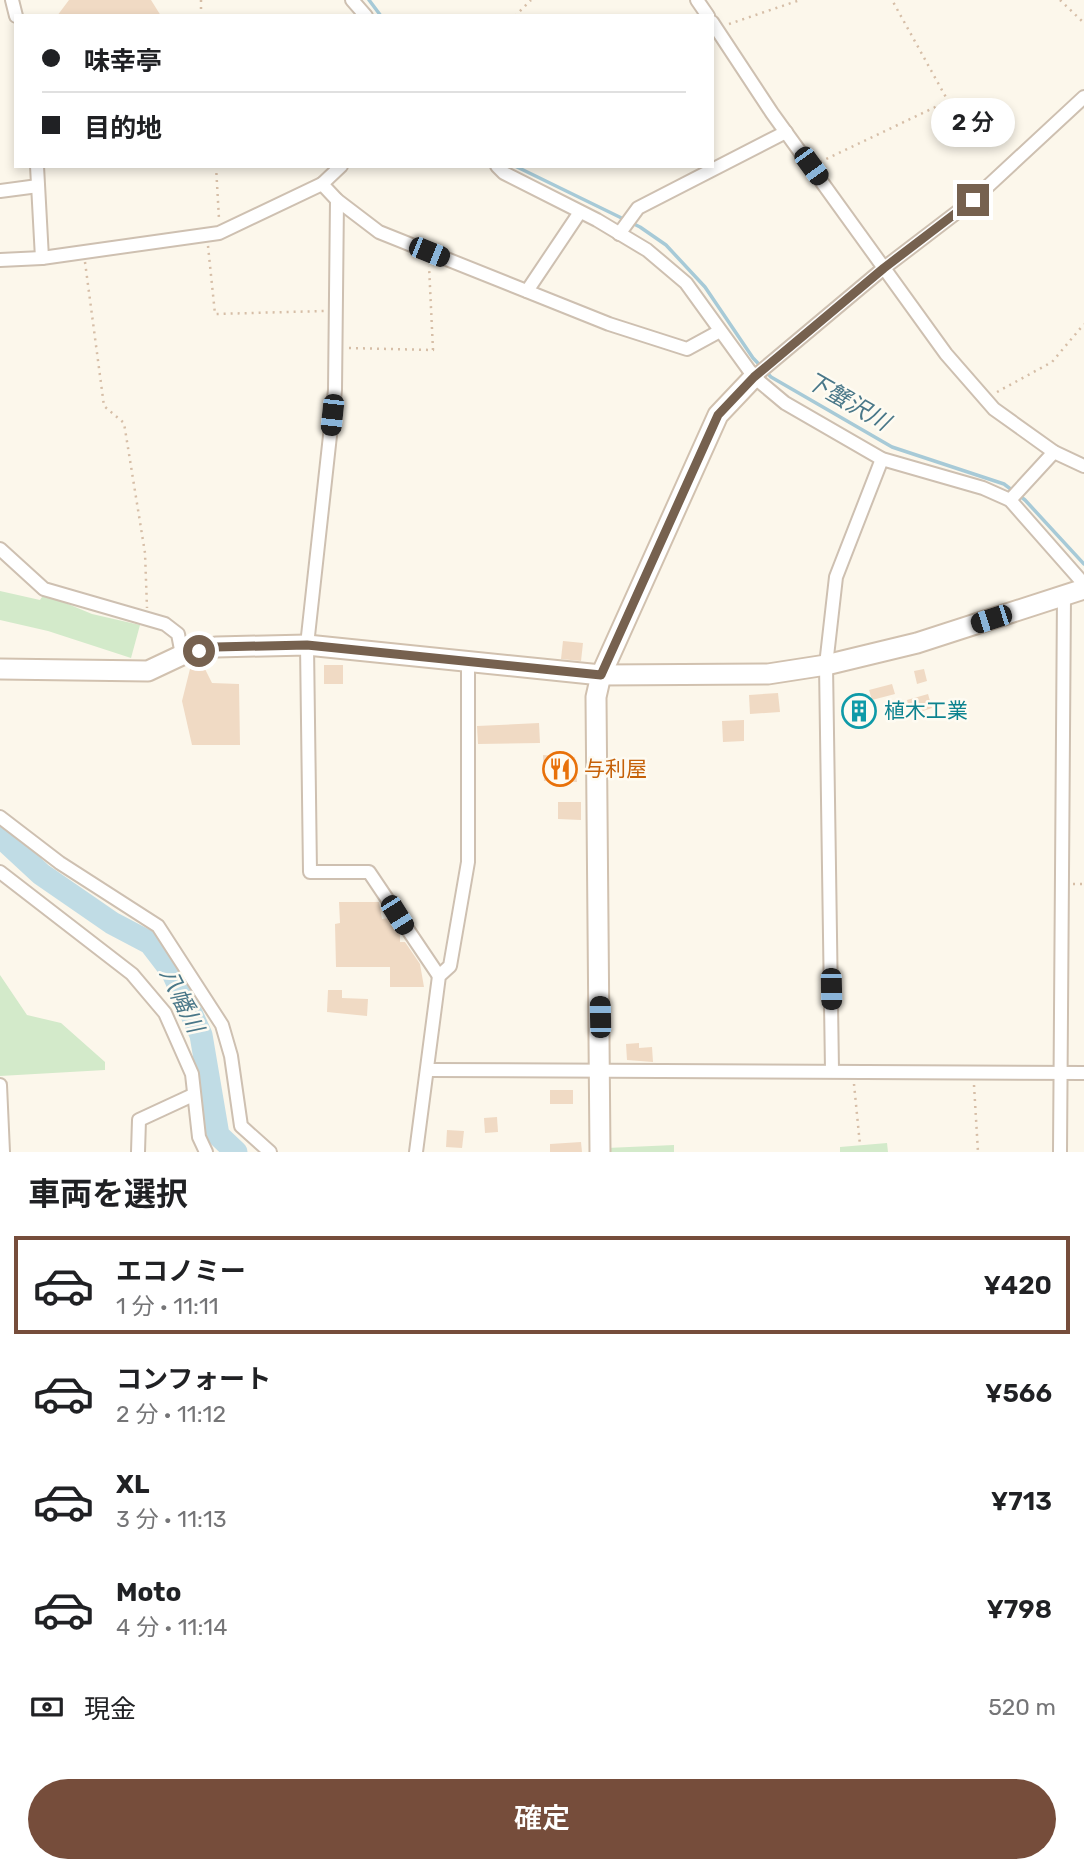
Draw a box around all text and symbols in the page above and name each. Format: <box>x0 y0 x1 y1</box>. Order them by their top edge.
text: 味幸亭 <box>84 46 162 77</box>
callout: 2 分 <box>931 99 1015 148</box>
text: 2 分 <box>952 108 994 136</box>
text: 目的地 <box>84 113 162 144</box>
car <box>791 143 832 189</box>
route end <box>957 184 989 216</box>
car <box>406 234 453 270</box>
water label: 下蟹沢川 <box>801 366 897 438</box>
car <box>320 393 345 437</box>
car <box>968 603 1015 635</box>
route start <box>183 635 215 667</box>
building icon: 植木工業 <box>840 692 878 730</box>
place label: 植木工業 <box>884 698 968 723</box>
restaurant icon: 与利屋 <box>541 750 579 788</box>
place label: 与利屋 <box>584 756 647 781</box>
car <box>377 892 418 938</box>
water label: 八幡川 <box>154 963 211 1040</box>
car <box>821 968 842 1010</box>
car <box>590 996 611 1038</box>
text: 車両を選択 <box>28 1175 188 1213</box>
icon: car <box>32 1254 95 1317</box>
text: エコノミー <box>116 1256 246 1287</box>
text: ¥420 <box>983 1270 1052 1301</box>
text: 1 分 · 11:11 <box>116 1292 219 1320</box>
icon: car <box>32 1362 95 1425</box>
text: コンフォート <box>116 1364 271 1395</box>
text: ¥566 <box>985 1378 1052 1409</box>
text: 2 分 · 11:12 <box>116 1400 226 1428</box>
text: XL <box>116 1469 149 1500</box>
icon: car <box>32 1470 95 1533</box>
text: ¥713 <box>991 1486 1052 1517</box>
text: 3 分 · 11:13 <box>116 1505 227 1533</box>
text: Moto <box>116 1577 181 1608</box>
icon: car <box>32 1578 95 1641</box>
text: ¥798 <box>986 1594 1052 1625</box>
text: 4 分 · 11:14 <box>116 1613 227 1641</box>
icon: cash <box>28 1688 66 1726</box>
text: 520 m <box>988 1693 1056 1721</box>
text: 現金 <box>84 1694 136 1725</box>
button: 確定 <box>28 1779 1056 1859</box>

